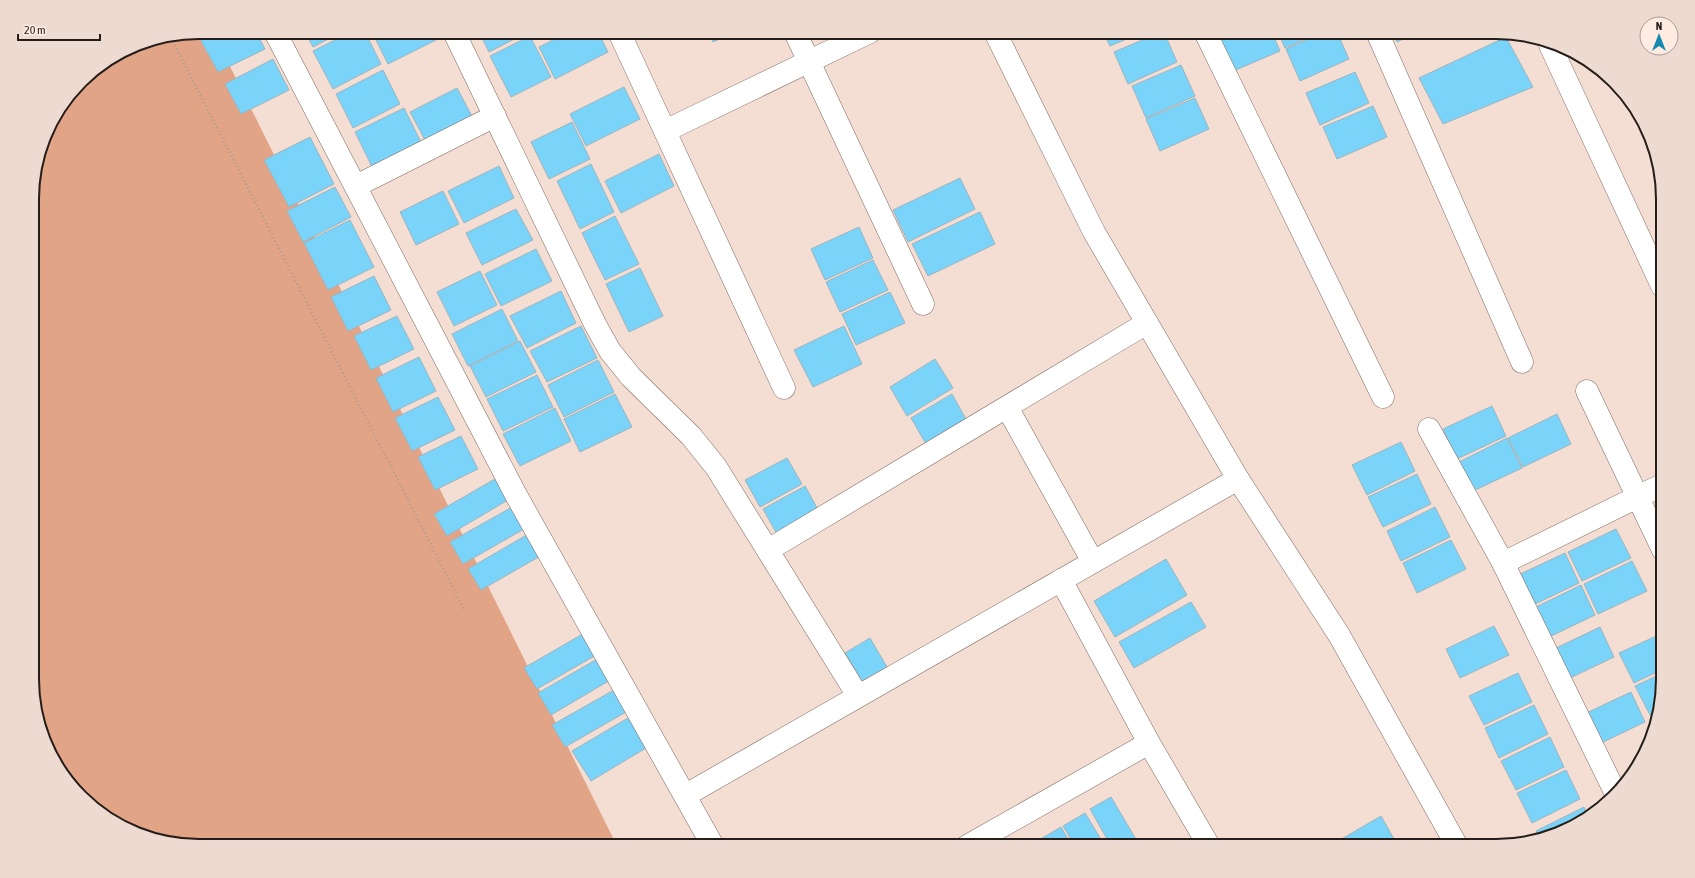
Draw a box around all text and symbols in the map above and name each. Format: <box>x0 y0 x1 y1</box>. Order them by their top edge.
scale bar <box>18 16 100 42</box>
north arrow <box>1639 16 1679 56</box>
text: N <box>1656 20 1662 32</box>
text: 20 m <box>24 23 46 37</box>

